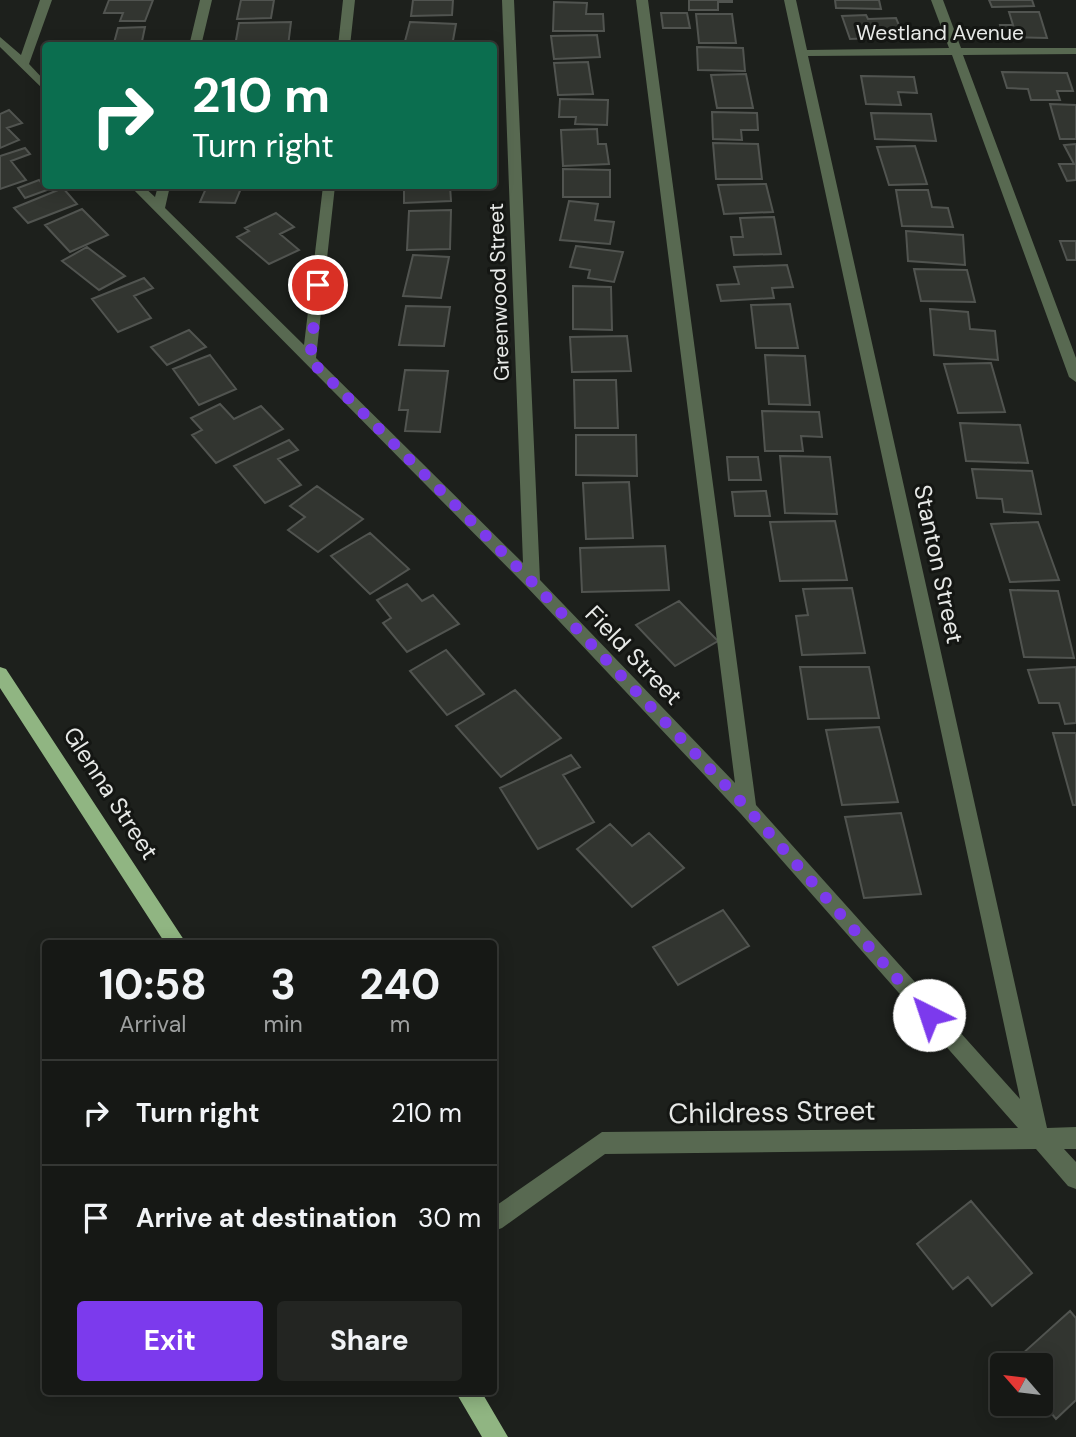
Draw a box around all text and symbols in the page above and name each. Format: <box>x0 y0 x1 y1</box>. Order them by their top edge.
street label: Westland Avenue <box>856 19 1024 47</box>
text: 210 m <box>192 63 330 127</box>
icon: right <box>77 70 168 161</box>
text: Turn right <box>192 125 334 167</box>
street label: Greenwood Street <box>482 203 516 381</box>
pin <box>288 255 348 315</box>
icon: arrive <box>299 266 337 304</box>
street label: Stanton Street <box>907 482 971 646</box>
street label: Field Street <box>579 599 689 711</box>
street label: Glenna Street <box>57 721 165 865</box>
text: 10:58 <box>99 957 207 1012</box>
text: 3 <box>271 957 296 1012</box>
text: 240 <box>359 957 440 1012</box>
position arrow <box>892 978 966 1052</box>
text: Arrival <box>119 1009 186 1039</box>
text: min <box>264 1009 303 1039</box>
text: m <box>390 1009 410 1039</box>
street label: Childress Street <box>668 1092 876 1132</box>
icon: right <box>77 1094 115 1132</box>
text: Turn right <box>136 1096 260 1130</box>
text: 210 m <box>391 1096 462 1130</box>
icon: arrive <box>77 1199 115 1237</box>
text: Arrive at destination <box>136 1201 397 1235</box>
text: 30 m <box>418 1201 481 1235</box>
button: Exit <box>77 1301 263 1381</box>
button: Share <box>277 1301 462 1381</box>
north arrow <box>990 1353 1054 1416</box>
map controls <box>990 1353 1053 1416</box>

